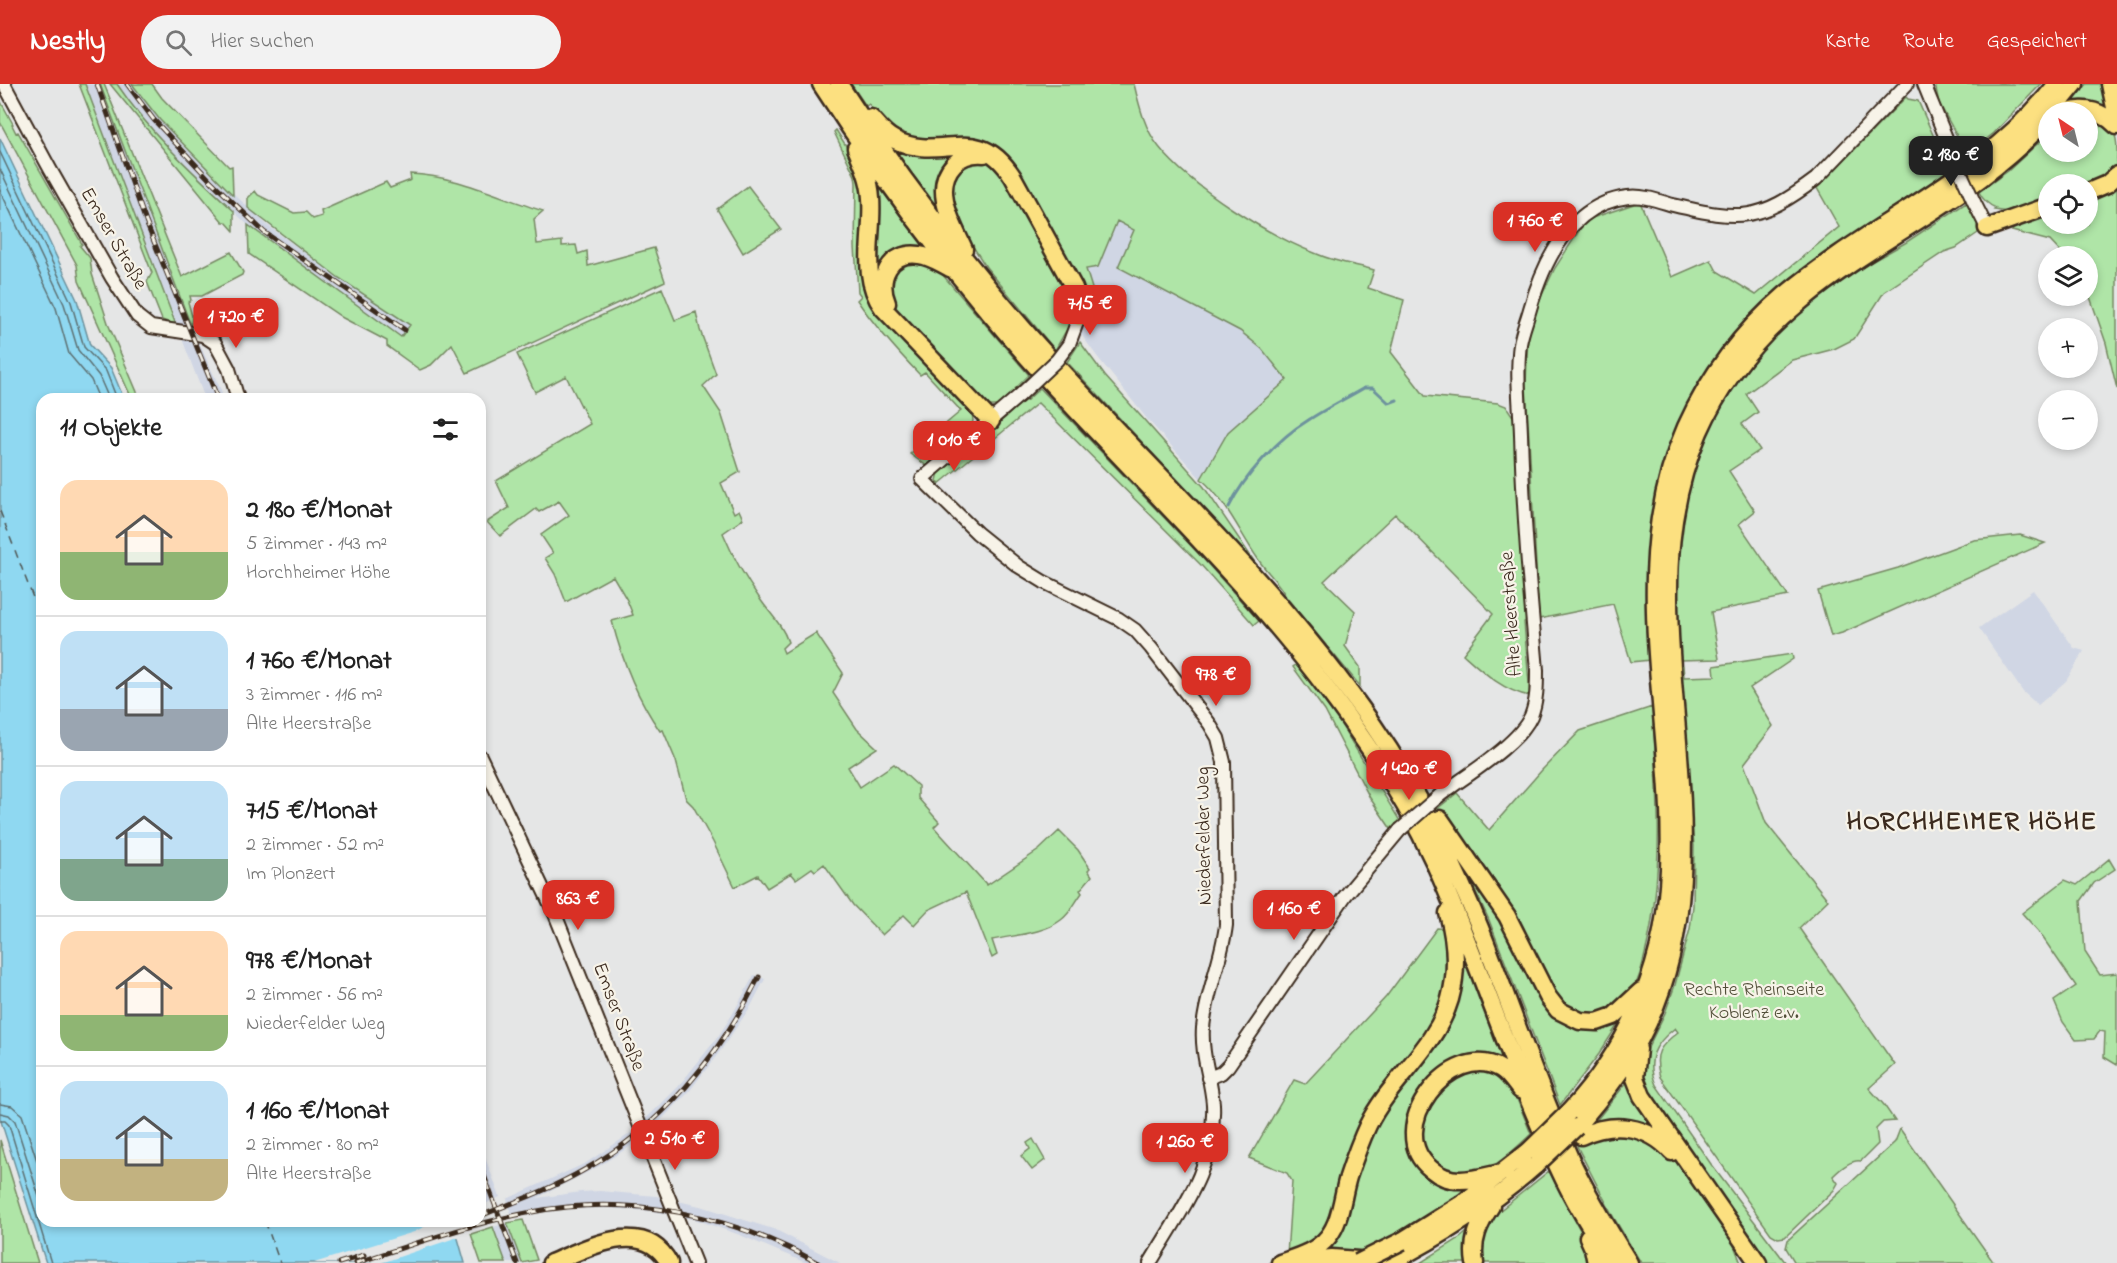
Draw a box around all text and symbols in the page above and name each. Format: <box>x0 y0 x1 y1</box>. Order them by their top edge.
search box <box>141 15 561 69</box>
text: Nestly <box>30 22 105 63</box>
icon: search <box>162 26 195 59</box>
text: Hier suchen <box>210 26 314 58</box>
text: Karte <box>1825 27 1870 57</box>
text: Route <box>1903 27 1954 57</box>
text: Gespeichert <box>1987 27 2087 57</box>
north arrow <box>2038 102 2098 162</box>
map controls <box>2038 102 2098 450</box>
pin: 2 180 € <box>1896 136 2006 187</box>
text: 2 180 € <box>1923 141 1979 170</box>
button: locate <box>2038 174 2098 234</box>
street label: Emser Straße <box>72 182 154 296</box>
pin: 1 760 € <box>1480 202 1590 253</box>
text: 1 760 € <box>1507 207 1563 236</box>
button: layers <box>2038 246 2098 306</box>
pin: 715 € <box>1048 285 1132 336</box>
text: 715 € <box>1068 290 1112 319</box>
pin: 1 720 € <box>181 298 291 349</box>
text: 1 720 € <box>207 303 265 332</box>
button: + <box>2038 318 2098 378</box>
button: − <box>2038 390 2098 450</box>
text: 11 Objekte <box>60 410 162 448</box>
icon: filters <box>429 413 462 446</box>
pin: 1 010 € <box>899 421 1009 472</box>
text: 1 010 € <box>927 426 981 455</box>
text: 2 180 €/Monat <box>246 492 392 530</box>
icon: home <box>108 504 180 576</box>
text: 5 Zimmer · 143 m² <box>246 530 387 559</box>
street label: Alte Heerstraße <box>1493 550 1531 678</box>
text: Horchheimer Höhe <box>246 559 390 588</box>
text: 1 760 €/Monat <box>246 643 392 681</box>
icon: home <box>108 655 180 727</box>
pin: 978 € <box>1174 656 1258 707</box>
text: 978 € <box>1196 661 1236 690</box>
text: 3 Zimmer · 116 m² <box>246 681 383 710</box>
text: Alte Heerstraße <box>246 710 371 739</box>
pin: 1 420 € <box>1354 750 1464 801</box>
text: 1 420 € <box>1380 755 1438 784</box>
street label: Niederfelder Weg <box>1189 766 1222 906</box>
text: 715 €/Monat <box>246 793 377 831</box>
district label: HORCHHEIMER HÖHE <box>1846 804 2098 842</box>
icon: home <box>108 805 180 877</box>
text: 2 Zimmer · 52 m² <box>246 831 384 860</box>
text: Im Plonzert <box>246 860 335 889</box>
pin: 863 € <box>536 880 620 931</box>
text: 863 € <box>556 885 600 914</box>
pin: 1 160 € <box>1239 890 1349 941</box>
text: 1 160 € <box>1267 895 1321 924</box>
text: 978 €/Monat <box>246 943 372 981</box>
icon: home <box>108 955 180 1027</box>
street label: Emser Straße <box>584 959 652 1075</box>
park label: Rechte Rheinseite Koblenz e.v. <box>1684 976 1824 1028</box>
text: 2 Zimmer · 56 m² <box>246 981 383 1010</box>
text: Niederfelder Weg <box>246 1010 385 1039</box>
text: 1 160 €/Monat <box>246 1093 389 1131</box>
icon: home <box>108 1105 180 1177</box>
pin: 2 510 € <box>620 1120 730 1171</box>
pin: 1 260 € <box>1130 1123 1240 1174</box>
text: 2 510 € <box>645 1125 705 1154</box>
text: 1 260 € <box>1156 1128 1214 1157</box>
text: 2 Zimmer · 80 m² <box>246 1131 379 1160</box>
text: Alte Heerstraße <box>246 1160 371 1189</box>

